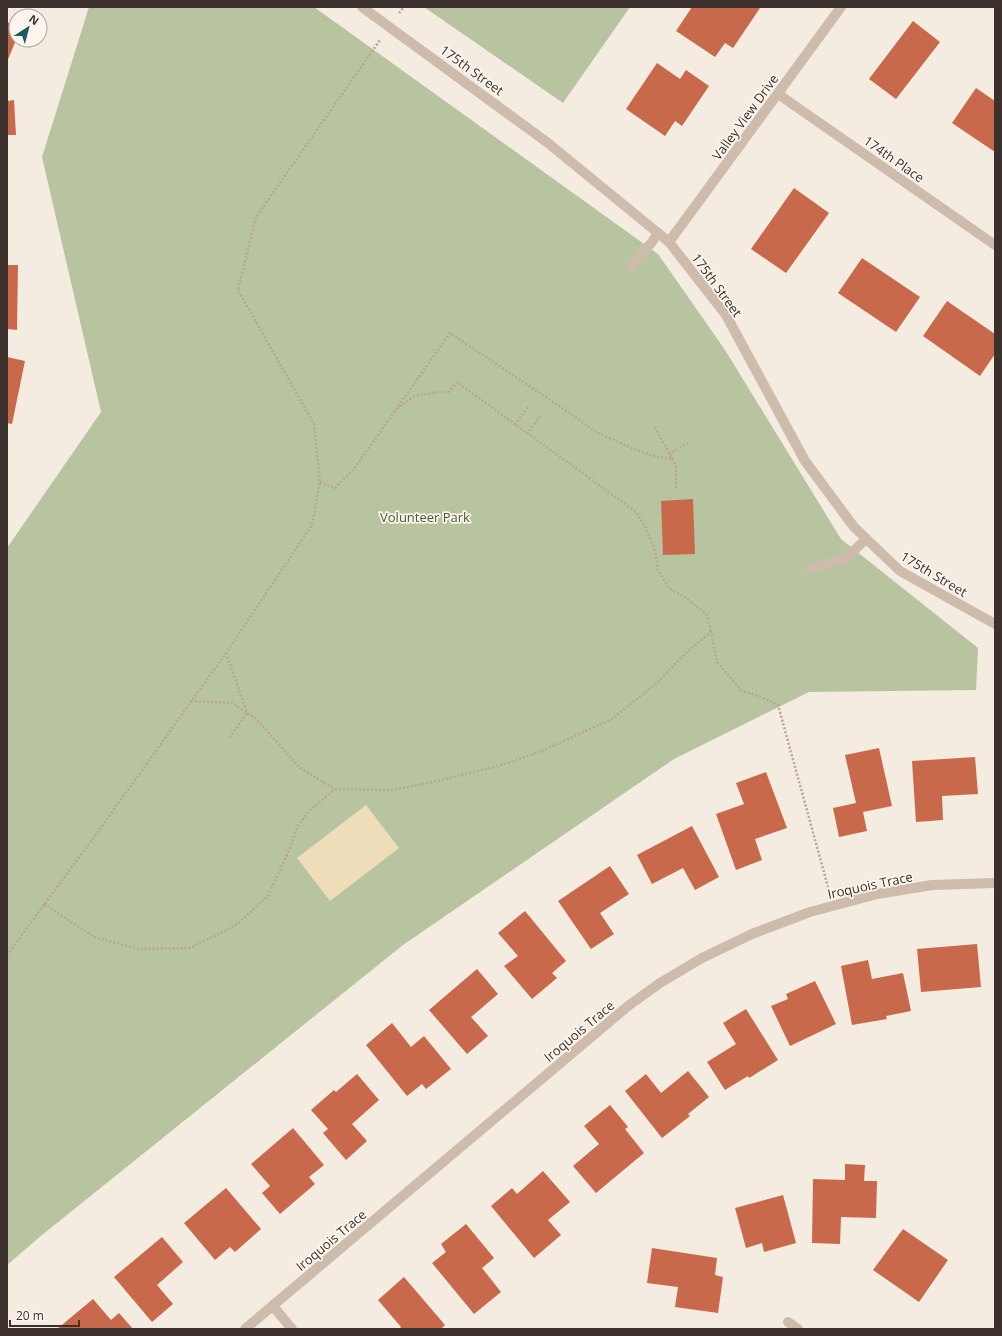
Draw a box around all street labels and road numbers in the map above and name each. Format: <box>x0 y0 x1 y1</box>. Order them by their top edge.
street label: 175th Street <box>437 41 508 99</box>
street label: Valley View Drive <box>708 70 782 164</box>
street label: 174th Place <box>860 132 928 186</box>
street label: 175th Street <box>688 250 746 321</box>
street label: 175th Street <box>897 547 971 601</box>
street label: Iroquois Trace <box>826 867 914 903</box>
street label: Iroquois Trace <box>540 996 618 1066</box>
street label: Iroquois Trace <box>292 1205 370 1275</box>

